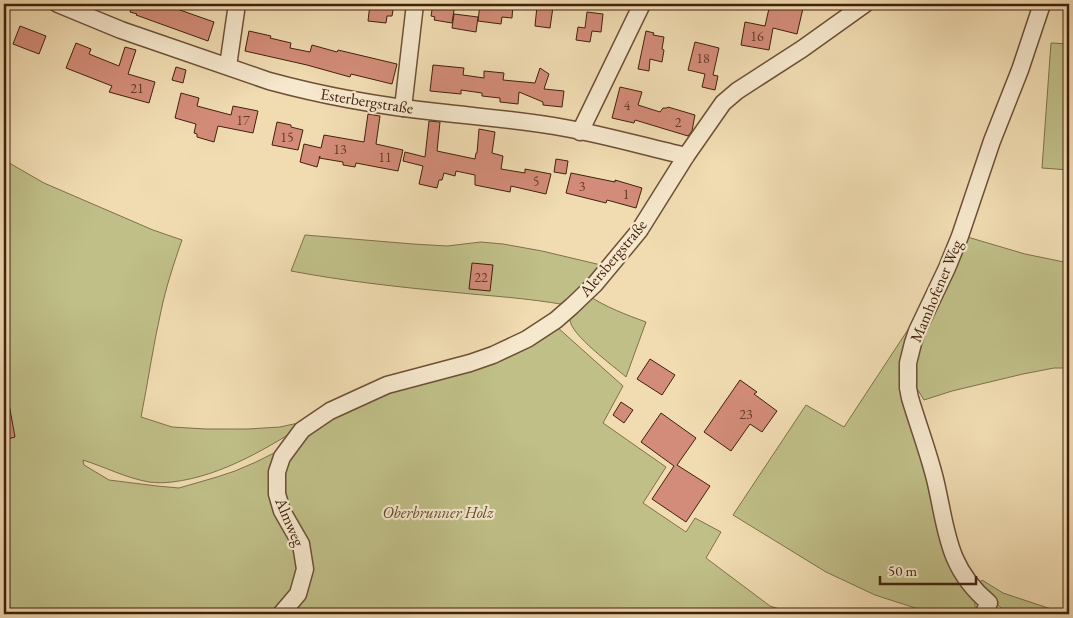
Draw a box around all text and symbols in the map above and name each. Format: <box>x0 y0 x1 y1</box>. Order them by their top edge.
house number: 16 <box>750 27 764 45</box>
house number: 18 <box>696 49 710 67</box>
house number: 21 <box>130 79 144 97</box>
street label: Esterbergstraße <box>319 83 415 119</box>
house number: 4 <box>624 96 631 114</box>
house number: 17 <box>236 111 250 129</box>
house number: 2 <box>675 113 682 131</box>
house number: 15 <box>280 128 294 146</box>
house number: 13 <box>333 140 347 158</box>
house number: 11 <box>378 148 392 166</box>
house number: 5 <box>533 172 539 190</box>
house number: 3 <box>579 177 586 195</box>
house number: 1 <box>623 185 629 203</box>
street label: Alersbergstraße <box>574 215 651 302</box>
street label: Mamhofener Weg <box>905 236 967 346</box>
house number: 22 <box>474 268 488 286</box>
house number: 23 <box>739 405 753 423</box>
street label: Almweg <box>270 494 310 550</box>
park label: Oberbrunner Holz <box>382 502 494 523</box>
scale bar <box>880 553 977 585</box>
text: 50 m <box>888 561 917 580</box>

